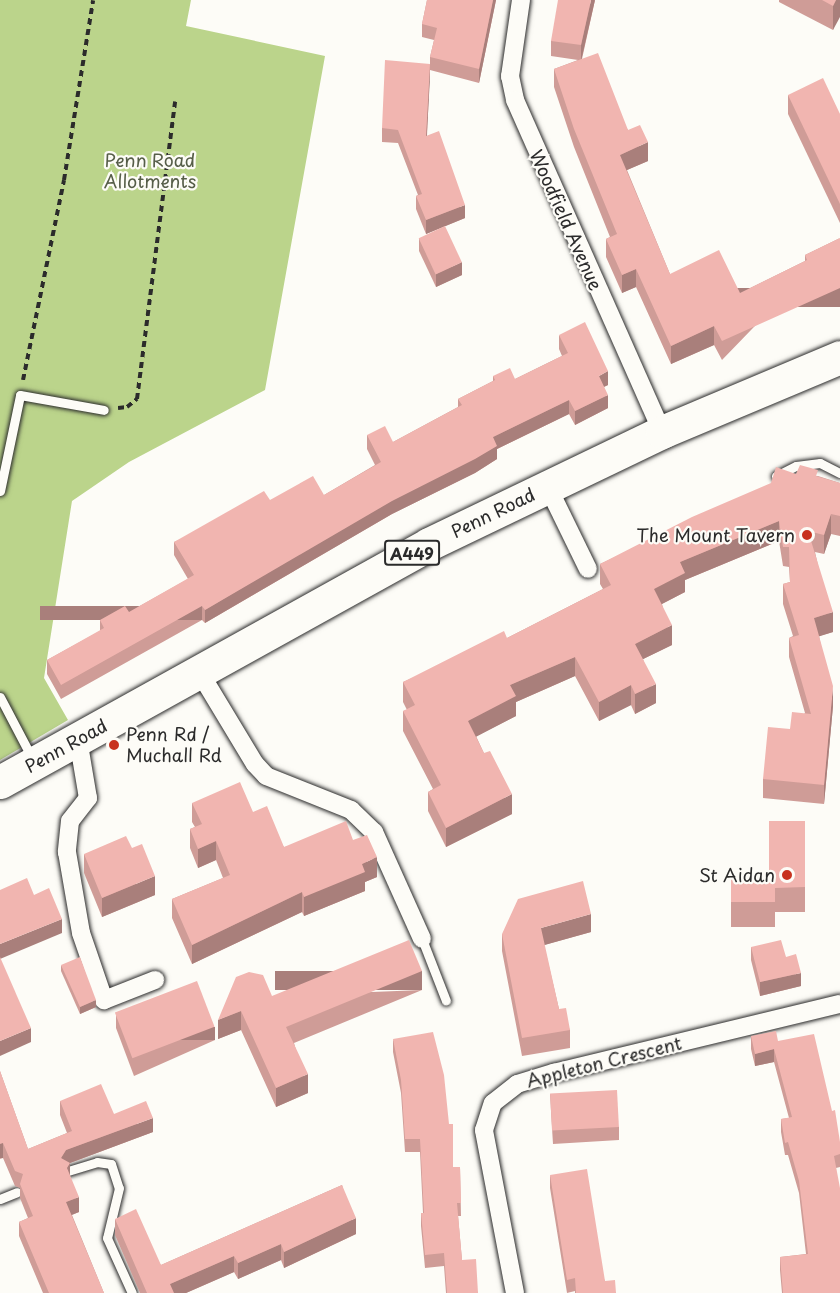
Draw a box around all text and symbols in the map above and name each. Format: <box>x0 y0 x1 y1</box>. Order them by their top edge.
street label: Woodfield Avenue <box>525 146 607 294</box>
park label: Penn Road Allotments <box>104 150 196 192</box>
street label: Penn Road <box>447 483 539 543</box>
place label: The Mount Tavern <box>636 524 795 546</box>
marker: The Mount Tavern <box>800 528 814 542</box>
road number: A449 <box>384 540 440 566</box>
street label: Penn Road <box>21 714 111 778</box>
place label: Penn Rd / Muchall Rd <box>126 724 222 766</box>
marker: Penn Rd / Muchall Rd <box>107 738 121 752</box>
place label: St Aidan <box>699 864 775 886</box>
marker: St Aidan <box>780 868 794 882</box>
street label: Appleton Crescent <box>524 1032 684 1092</box>

